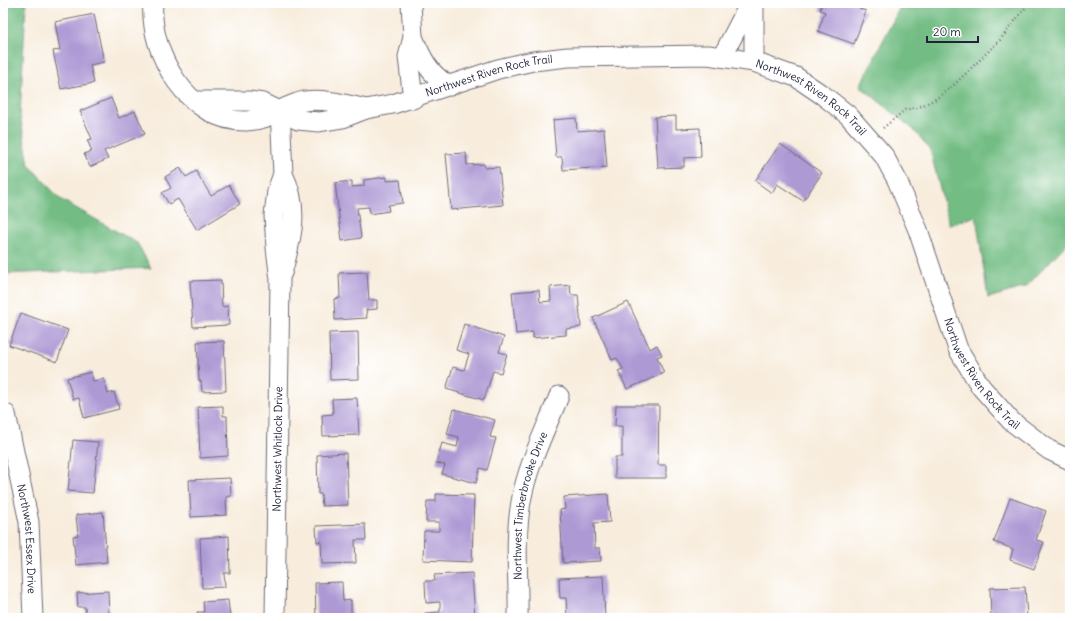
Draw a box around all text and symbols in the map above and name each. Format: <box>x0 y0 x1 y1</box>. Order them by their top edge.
scale bar <box>927 18 978 44</box>
text: 20 m <box>933 24 961 39</box>
street label: Northwest Riven Rock Trail <box>424 52 553 100</box>
street label: Northwest Riven Rock Trail <box>754 56 870 138</box>
street label: Northwest Riven Rock Trail <box>941 316 1023 432</box>
street label: Northwest Whitlock Drive <box>270 386 285 512</box>
street label: Northwest Timberbrooke Drive <box>510 429 550 580</box>
street label: Northwest Essex Drive <box>14 483 39 594</box>

